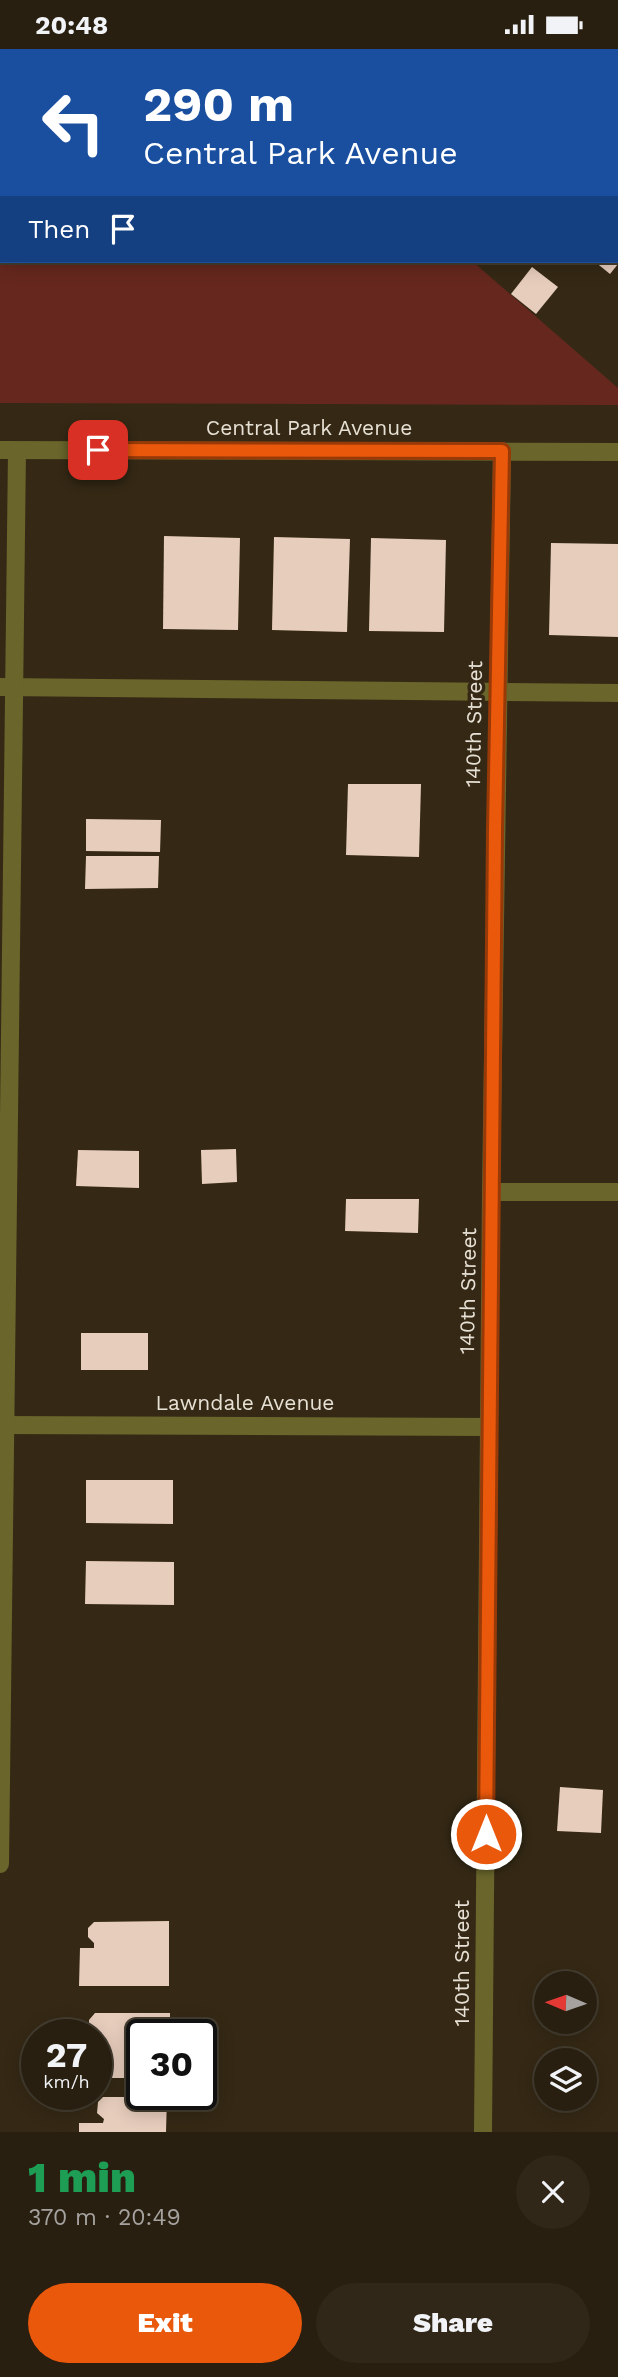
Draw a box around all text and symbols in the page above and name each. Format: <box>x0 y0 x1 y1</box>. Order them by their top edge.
text: 20:48 <box>35 10 108 40</box>
text: 290 m <box>143 75 294 133</box>
icon: left <box>28 77 119 168</box>
text: Central Park Avenue <box>143 134 458 172</box>
icon: arrive <box>104 210 142 248</box>
text: Then <box>28 214 90 244</box>
street label: Central Park Avenue <box>206 415 412 440</box>
pin <box>68 420 128 480</box>
icon: arrive <box>79 431 117 469</box>
street label: 140th Street <box>460 660 487 787</box>
street label: 140th Street <box>454 1227 481 1354</box>
street label: Lawndale Avenue <box>156 1390 334 1415</box>
position arrow <box>449 1797 523 1871</box>
street label: 140th Street <box>449 1900 474 2026</box>
north arrow <box>534 1971 597 2033</box>
map controls <box>534 1971 597 2111</box>
speed limit sign: 30 <box>126 2019 217 2110</box>
text: 27 <box>46 2034 87 2076</box>
button: layers <box>534 2048 597 2111</box>
text: km/h <box>43 2071 90 2092</box>
text: 1 min <box>28 2153 136 2202</box>
button: close <box>516 2155 590 2229</box>
text: 370 m · 20:49 <box>28 2204 181 2231</box>
button: Exit <box>28 2283 302 2363</box>
button: Share <box>316 2283 590 2363</box>

